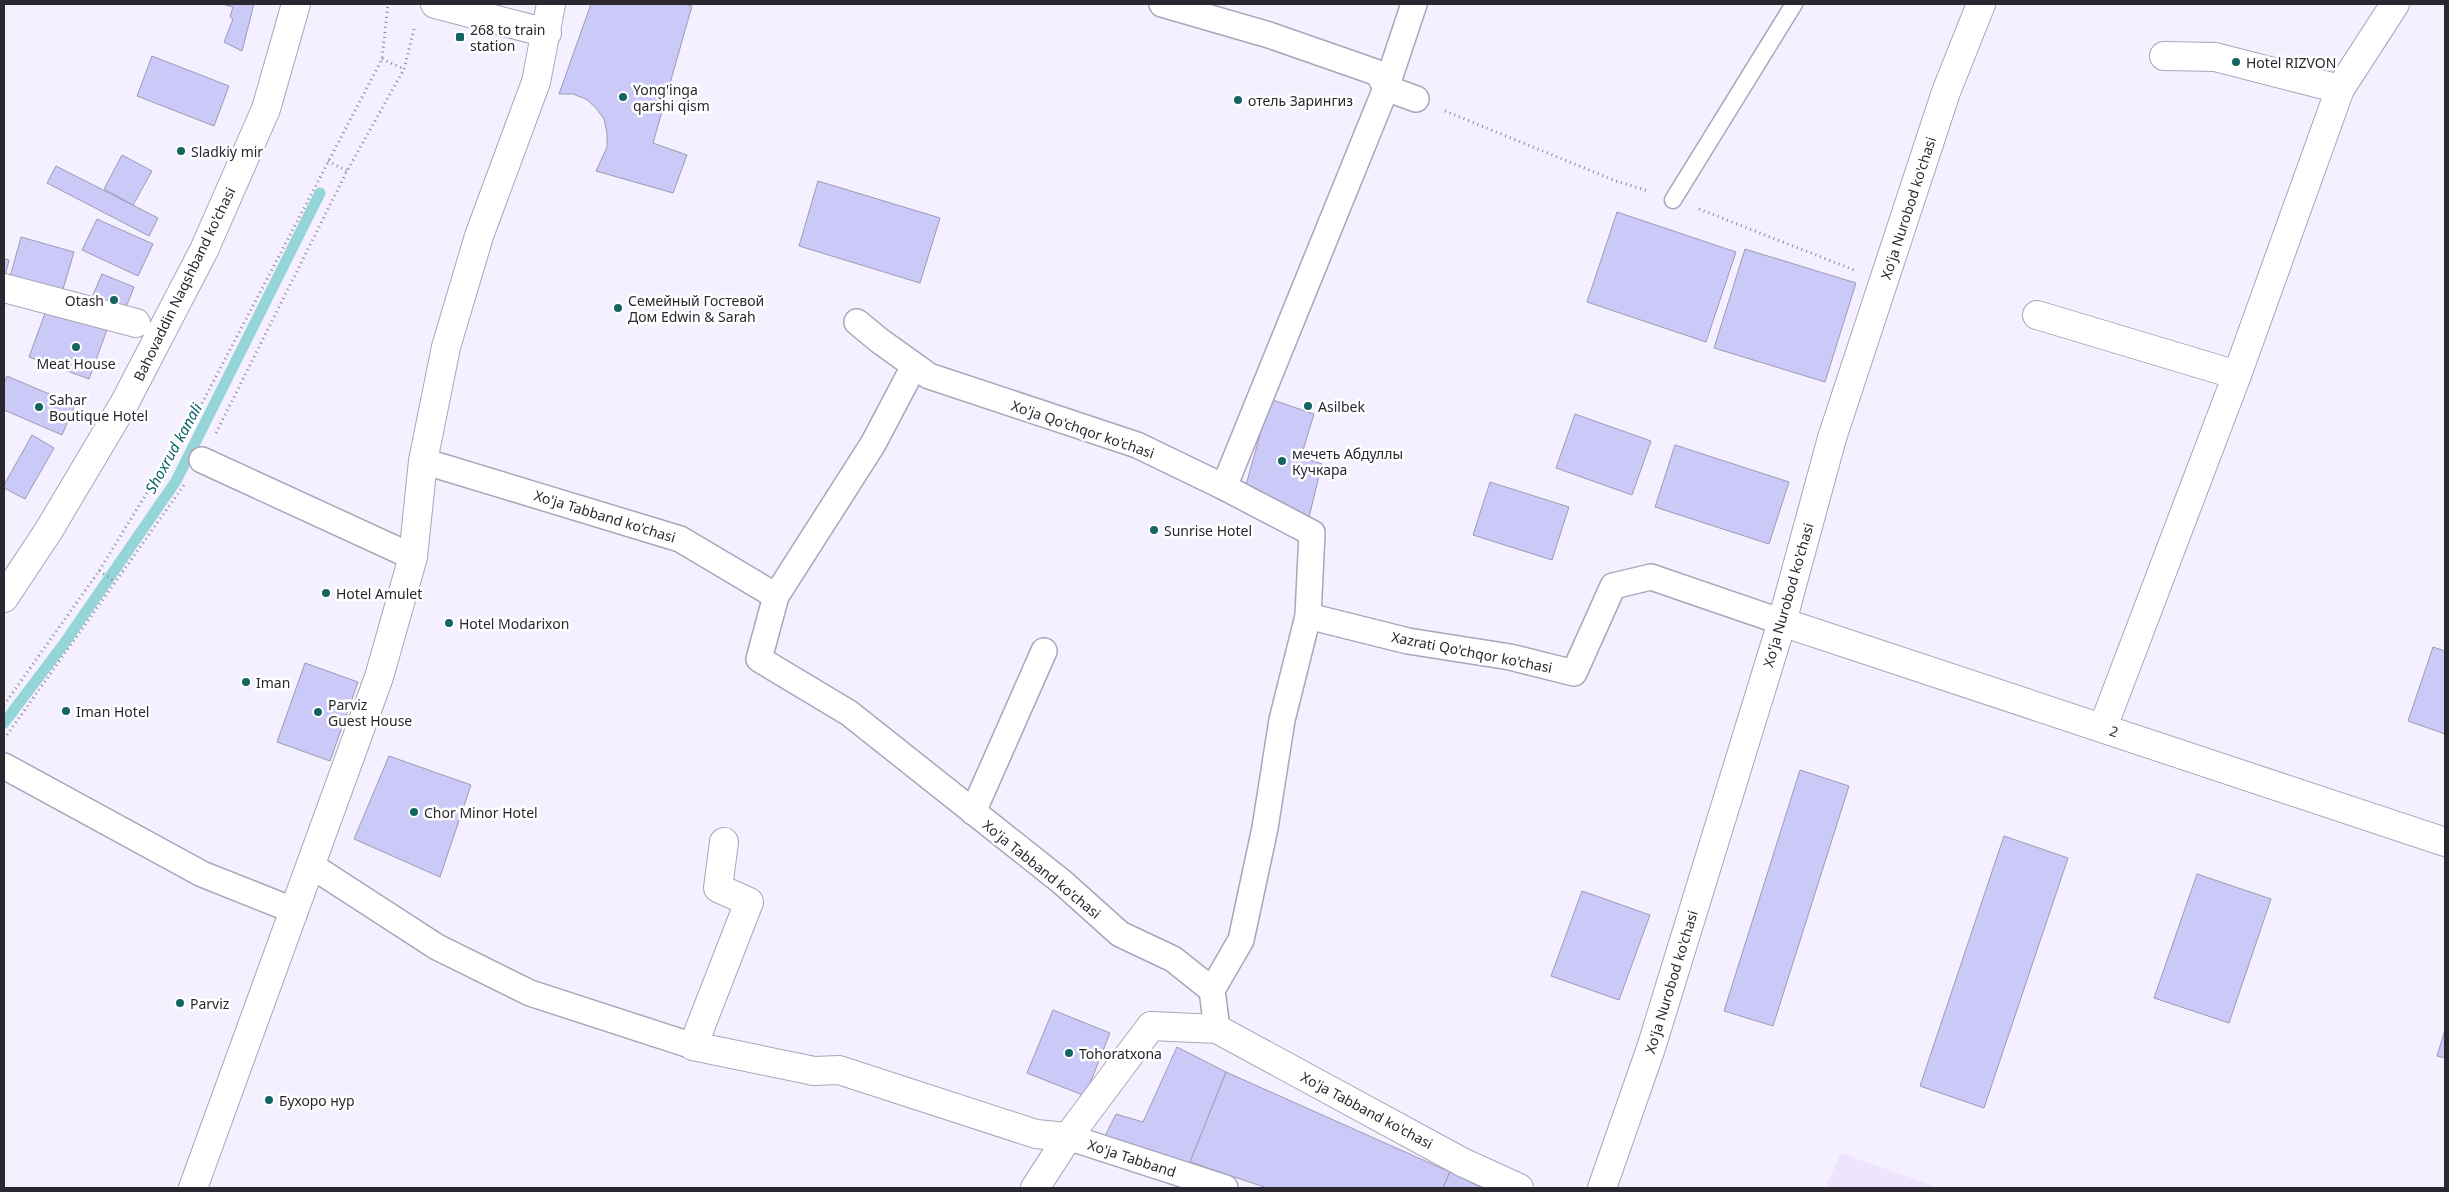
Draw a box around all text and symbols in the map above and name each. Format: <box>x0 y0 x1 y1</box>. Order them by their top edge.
place label: 268 to train station <box>470 20 546 55</box>
marker: 268 to train station <box>454 31 466 43</box>
place label: Hotel RIZVON <box>2246 53 2336 72</box>
marker: Hotel RIZVON <box>2230 56 2242 68</box>
place label: Yong'inga qarshi qism <box>633 80 710 115</box>
marker: Yong'inga qarshi qism <box>617 91 629 103</box>
place label: отель Зарингиз <box>1248 91 1353 110</box>
marker: отель Зарингиз <box>1232 94 1244 106</box>
street label: Xo'ja Nurobod ko'chasi <box>1876 134 1940 282</box>
place label: Sladkiy mir <box>191 142 263 161</box>
marker: Sladkiy mir <box>175 145 187 157</box>
street label: Bahovaddin Naqshband ko'chasi <box>129 184 239 384</box>
place label: Otash <box>65 291 104 310</box>
place label: Семейный Гостевой Дом Edwin & Sarah <box>628 291 764 326</box>
marker: Otash <box>108 294 120 306</box>
marker: Семейный Гостевой Дом Edwin & Sarah <box>612 302 624 314</box>
marker: Meat House <box>70 341 82 353</box>
place label: Meat House <box>36 354 116 373</box>
place label: Sahar Boutique Hotel <box>49 390 148 425</box>
street label: Xo'ja Qo'chqor ko'chasi <box>1009 396 1157 462</box>
place label: Asilbek <box>1318 397 1365 416</box>
water label: Shoxrud kanali <box>140 398 207 497</box>
marker: Asilbek <box>1302 400 1314 412</box>
marker: Sahar Boutique Hotel <box>33 401 45 413</box>
place label: мечеть Абдуллы Кучкара <box>1292 444 1403 479</box>
marker: мечеть Абдуллы Кучкара <box>1276 455 1288 467</box>
street label: Xo'ja Tabband ko'chasi <box>532 485 678 547</box>
place label: Sunrise Hotel <box>1164 521 1252 540</box>
street label: Xo'ja Nurobod ko'chasi <box>1758 521 1818 669</box>
marker: Sunrise Hotel <box>1148 524 1160 536</box>
place label: Hotel Amulet <box>336 584 422 603</box>
marker: Hotel Amulet <box>320 587 332 599</box>
place label: Hotel Modarixon <box>459 614 569 633</box>
marker: Hotel Modarixon <box>443 617 455 629</box>
street label: Xazrati Qo'chqor ko'chasi <box>1390 627 1554 677</box>
place label: Iman <box>256 673 290 692</box>
marker: Iman <box>240 676 252 688</box>
place label: Parviz Guest House <box>328 695 412 730</box>
place label: Iman Hotel <box>76 702 149 721</box>
marker: Iman Hotel <box>60 705 72 717</box>
marker: Parviz Guest House <box>312 706 324 718</box>
street label: 2 <box>2107 721 2121 741</box>
place label: Chor Minor Hotel <box>424 803 538 822</box>
marker: Chor Minor Hotel <box>408 806 420 818</box>
street label: Xo'ja Tabband ko'chasi <box>979 815 1105 923</box>
street label: Xo'ja Nurobod ko'chasi <box>1640 908 1702 1056</box>
place label: Parviz <box>190 994 230 1013</box>
marker: Parviz <box>174 997 186 1009</box>
place label: Tohoratxona <box>1079 1044 1162 1063</box>
marker: Tohoratxona <box>1063 1047 1075 1059</box>
street label: Xo'ja Tabband ko'chasi <box>1298 1067 1436 1153</box>
place label: Бухоро нур <box>279 1091 354 1110</box>
marker: Бухоро нур <box>263 1094 275 1106</box>
street label: Xo'ja Tabband <box>1085 1135 1179 1181</box>

